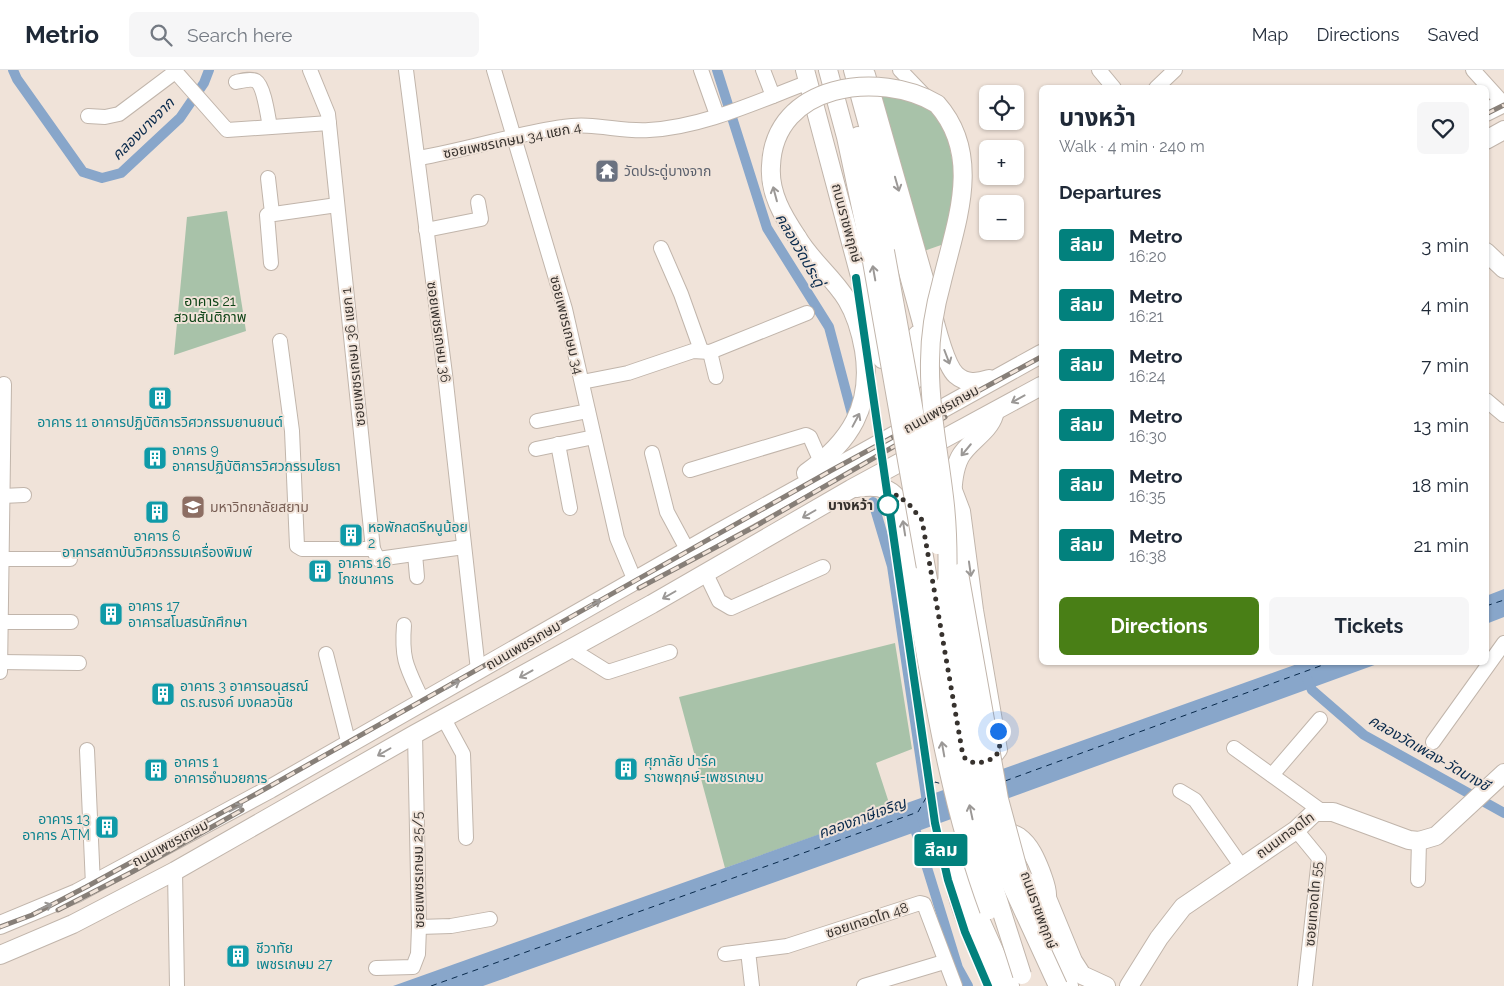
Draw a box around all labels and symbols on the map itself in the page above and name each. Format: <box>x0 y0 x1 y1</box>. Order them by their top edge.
water label: คลองบางจาก <box>108 93 179 164</box>
street label: ซอยเพชรเกษม 34 แยก 4 <box>442 119 583 161</box>
temple icon: วัดประดู่บางจาก <box>594 158 620 184</box>
place label: วัดประดู่บางจาก <box>624 163 711 180</box>
one-way arrow <box>893 176 903 192</box>
street label: ถนนราชพฤกษ์ <box>829 182 865 264</box>
one-way arrow <box>770 186 779 202</box>
water label: คลองวัดประดู่ <box>772 210 829 292</box>
one-way arrow <box>869 265 879 281</box>
street label: ซอยเพชรเกษม 34 <box>547 274 587 376</box>
street label: ซอยเพชรเกษม 36 <box>424 280 454 384</box>
street label: ซอยเพชรเกษม 36 แยก 1 <box>338 287 368 427</box>
park label: อาคาร 21 สวนสันติภาพ <box>174 293 247 325</box>
one-way arrow <box>943 349 952 364</box>
street label: ถนนเพชรเกษม <box>900 382 982 436</box>
building icon: อาคาร 11 อาคารปฏิบัติการวิศวกรรมยานยนต์ <box>147 385 173 411</box>
one-way arrow <box>1010 394 1025 404</box>
one-way arrow <box>852 413 861 428</box>
place label: อาคาร 11 อาคารปฏิบัติการวิศวกรรมยานยนต์ <box>37 414 283 430</box>
place label: อาคาร 9 อาคารปฏิบัติการวิศวกรรมโยธา <box>172 442 341 474</box>
one-way arrow <box>960 444 971 457</box>
building icon: อาคาร 9 อาคารปฏิบัติการวิศวกรรมโยธา <box>142 445 168 471</box>
school or university icon: มหาวิทยาลัยสยาม <box>180 494 206 520</box>
marker: บางหว้า <box>877 494 899 516</box>
place label: บางหว้า <box>828 497 873 513</box>
building icon: อาคาร 6 อาคารสถาบันวิศวกรรมเครื่องพิมพ์ <box>144 499 170 525</box>
place label: มหาวิทยาลัยสยาม <box>210 499 309 515</box>
one-way arrow <box>803 509 817 519</box>
place label: หอพักสตรีหนูน้อย 2 <box>368 519 468 551</box>
one-way arrow <box>898 521 908 537</box>
building icon: หอพักสตรีหนูน้อย 2 <box>338 522 364 548</box>
place label: อาคาร 6 อาคารสถาบันวิศวกรรมเครื่องพิมพ์ <box>62 528 252 560</box>
place label: อาคาร 16 โภชนาคาร <box>338 555 394 587</box>
building icon: อาคาร 16 โภชนาคาร <box>307 558 333 584</box>
one-way arrow <box>966 560 976 576</box>
one-way arrow <box>661 590 676 600</box>
place label: อาคาร 17 อาคารสโมสรนักศึกษา <box>128 598 247 630</box>
one-way arrow <box>587 598 601 608</box>
building icon: อาคาร 17 อาคารสโมสรนักศึกษา <box>98 601 124 627</box>
street label: ถนนเพชรเกษม <box>483 617 563 673</box>
one-way arrow <box>520 669 534 679</box>
place label: อาคาร 3 อาคารอนุสรณ์ ดร.ณรงค์ มงคลวนิช <box>180 678 308 710</box>
one-way arrow <box>446 679 460 689</box>
building icon: อาคาร 3 อาคารอนุสรณ์ ดร.ณรงค์ มงคลวนิช <box>150 681 176 707</box>
water label: คลองวัดเพลง-วัดนางชี <box>1365 711 1495 796</box>
your location <box>986 719 1011 744</box>
one-way arrow <box>938 741 947 757</box>
one-way arrow <box>377 748 392 757</box>
place label: ศุภาลัย ปาร์ค ราชพฤกษ์-เพชรเกษม <box>644 753 764 785</box>
place label: อาคาร 1 อาคารอำนวยการ <box>174 754 267 786</box>
building icon: ศุภาลัย ปาร์ค ราชพฤกษ์-เพชรเกษม <box>613 756 639 782</box>
building icon: อาคาร 1 อาคารอำนวยการ <box>143 757 169 783</box>
water label: คลองภาษีเจริญ <box>816 793 910 842</box>
one-way arrow <box>228 803 243 813</box>
one-way arrow <box>966 804 975 820</box>
street label: ถนนเทอดไท <box>1253 809 1317 861</box>
place label: อาคาร 13 อาคาร ATM <box>22 811 90 843</box>
street label: ซอยเพชรเกษม 25/5 <box>409 811 427 928</box>
building icon: อาคาร 13 อาคาร ATM <box>94 814 120 840</box>
street label: ถนนเพชรเกษม <box>129 816 211 870</box>
line badge: สีลม <box>906 834 976 866</box>
street label: ซอยเทอดไท 55 <box>1301 861 1325 947</box>
street label: ถนนราชพฤกษ์ <box>1018 869 1060 951</box>
street label: ซอยเทอดไท 48 <box>824 899 910 941</box>
one-way arrow <box>37 901 52 911</box>
place label: ชีวาทัย เพชรเกษม 27 <box>256 940 333 972</box>
building icon: ชีวาทัย เพชรเกษม 27 <box>225 943 251 969</box>

